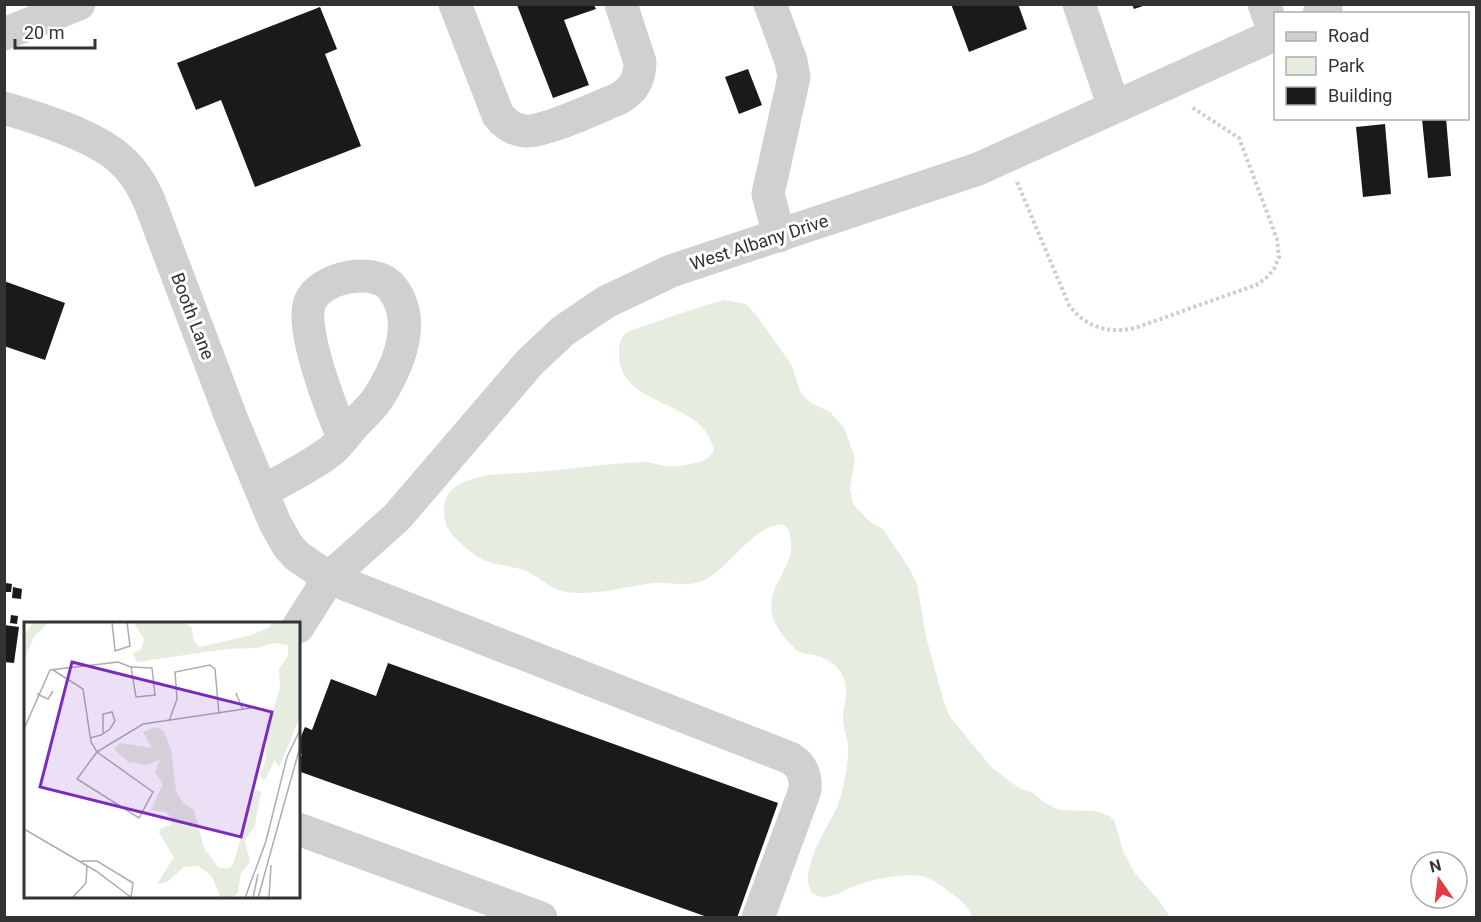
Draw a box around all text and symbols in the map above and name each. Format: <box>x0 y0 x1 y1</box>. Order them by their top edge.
scale bar <box>15 12 94 50</box>
legend <box>1274 12 1469 120</box>
text: 20 m <box>24 22 64 43</box>
text: Road <box>1328 25 1369 46</box>
text: Park <box>1328 55 1365 76</box>
text: Building <box>1328 85 1392 106</box>
street label: West Albany Drive <box>687 210 831 274</box>
street label: Booth Lane <box>167 270 219 362</box>
inset map <box>24 622 300 898</box>
north arrow <box>1409 850 1469 910</box>
text: N <box>1428 855 1443 877</box>

